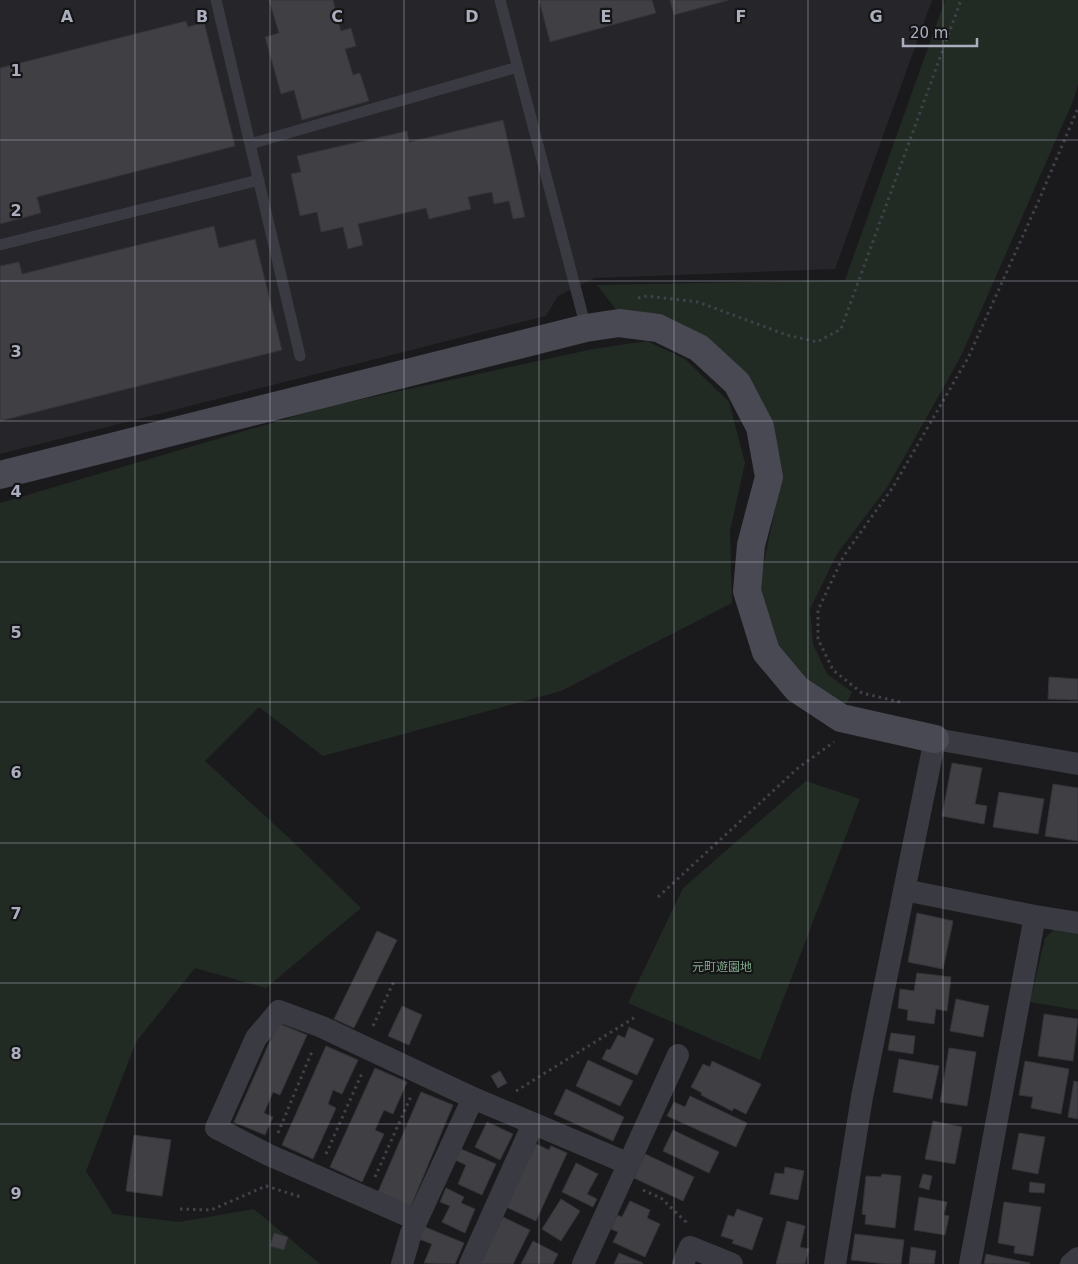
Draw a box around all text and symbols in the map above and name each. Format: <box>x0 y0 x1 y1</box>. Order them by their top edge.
text: A <box>61 7 74 26</box>
text: B <box>196 7 208 26</box>
text: C <box>331 7 343 26</box>
text: D <box>465 7 479 26</box>
text: E <box>601 7 611 26</box>
text: F <box>736 7 746 26</box>
text: G <box>869 7 883 26</box>
scale bar <box>903 15 977 47</box>
text: 20 m <box>910 24 948 42</box>
text: 1 <box>10 61 22 80</box>
text: 2 <box>10 201 22 220</box>
text: 3 <box>10 342 22 361</box>
text: 4 <box>10 482 22 501</box>
text: 5 <box>10 623 22 642</box>
text: 6 <box>10 763 22 782</box>
text: 7 <box>10 904 22 923</box>
park label: 元町遊園地 <box>692 960 752 974</box>
text: 8 <box>10 1044 22 1063</box>
text: 9 <box>10 1184 22 1203</box>

